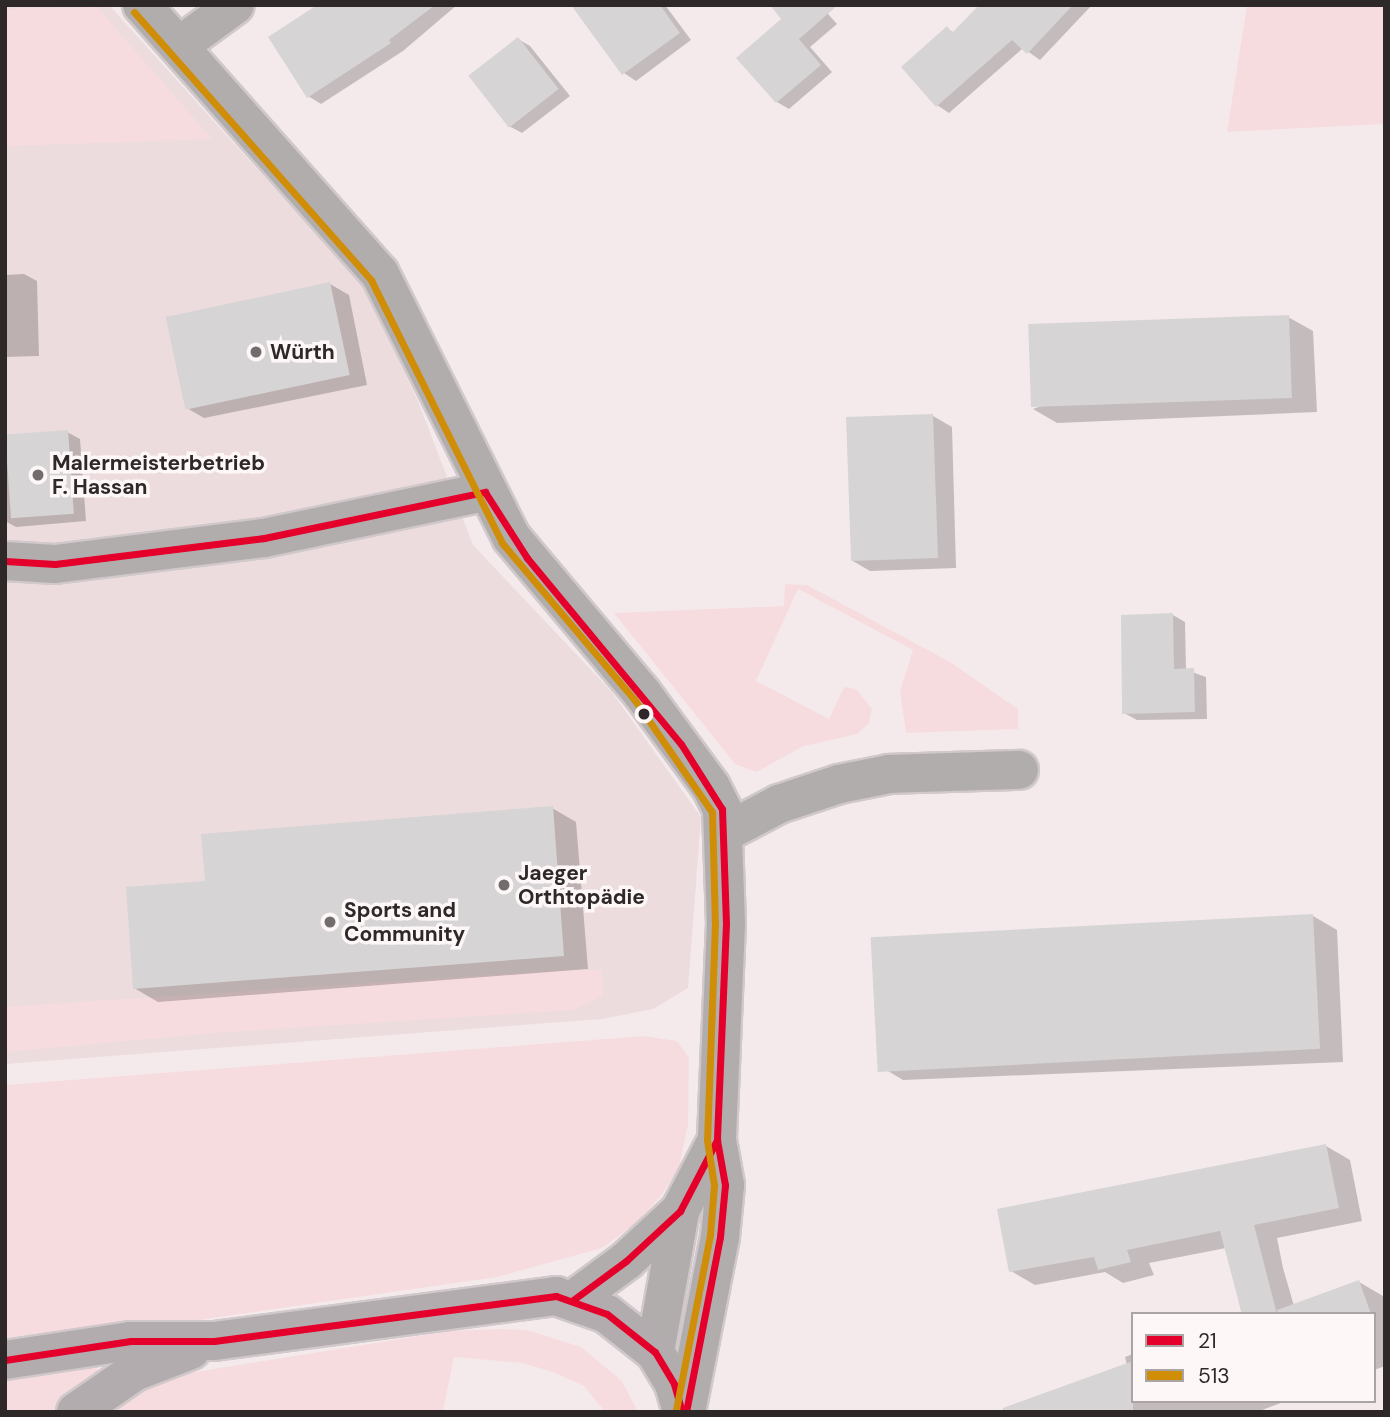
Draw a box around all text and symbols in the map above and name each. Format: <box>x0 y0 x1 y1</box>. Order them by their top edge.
place label: Würth <box>270 339 335 365</box>
marker: Würth <box>248 344 264 360</box>
place label: Malermeisterbetrieb F. Hassan <box>52 450 265 500</box>
marker: Malermeisterbetrieb F. Hassan <box>30 467 46 483</box>
unlabelled marker <box>637 707 651 721</box>
place label: Jaeger Orthtopädie <box>518 860 645 910</box>
marker: Jaeger Orthtopädie <box>496 877 512 893</box>
place label: Sports and Community <box>344 897 465 947</box>
marker: Sports and Community <box>322 914 338 930</box>
legend <box>1131 1312 1376 1403</box>
text: 21 <box>1198 1327 1217 1355</box>
text: 513 <box>1198 1362 1230 1390</box>

